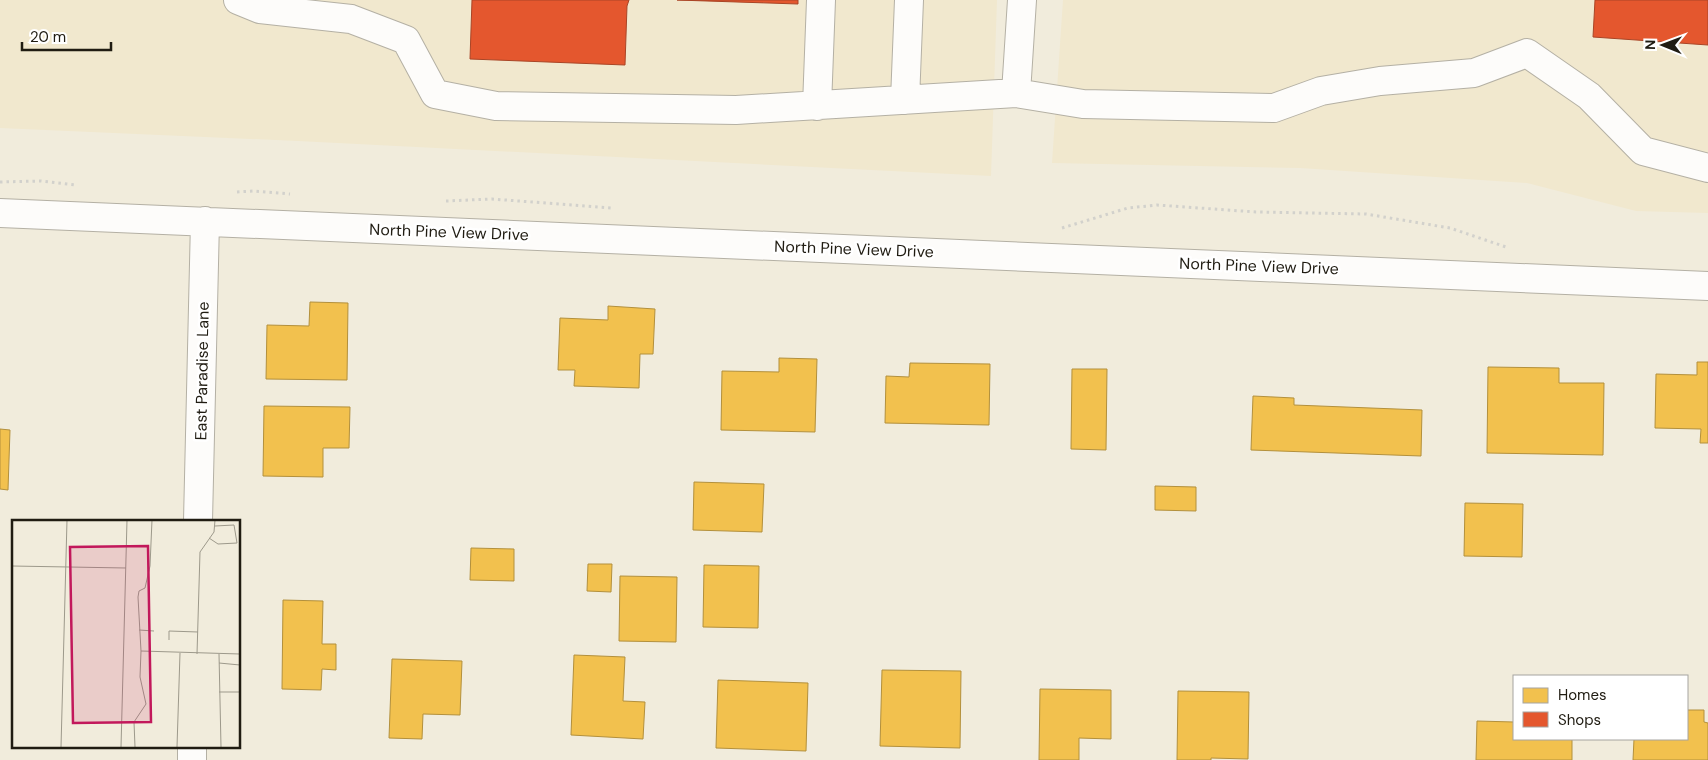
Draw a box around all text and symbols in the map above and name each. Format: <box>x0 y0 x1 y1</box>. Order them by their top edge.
scale bar <box>22 20 111 52</box>
north arrow <box>1638 20 1688 70</box>
text: 20 m <box>30 27 66 47</box>
text: N <box>1641 40 1659 50</box>
street label: North Pine View Drive <box>369 219 529 245</box>
street label: North Pine View Drive <box>774 236 934 262</box>
street label: North Pine View Drive <box>1179 253 1339 279</box>
street label: East Paradise Lane <box>190 301 214 441</box>
inset map <box>12 520 240 748</box>
legend <box>1513 675 1688 740</box>
text: Homes <box>1558 685 1607 705</box>
text: Shops <box>1558 710 1601 730</box>

